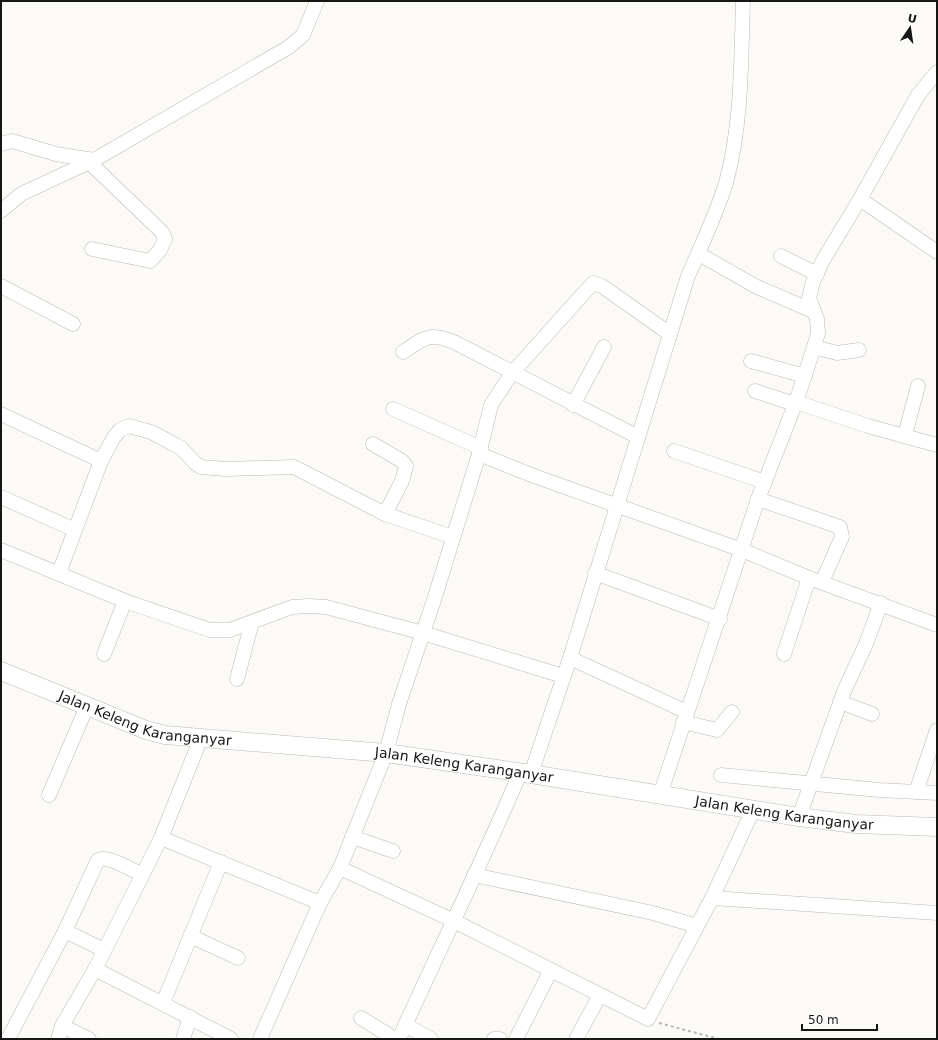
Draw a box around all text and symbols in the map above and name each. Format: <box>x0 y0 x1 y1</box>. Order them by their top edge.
north arrow <box>890 8 930 48</box>
text: U <box>906 11 918 26</box>
street label: Jalan Keleng Karanganyar <box>55 687 233 748</box>
street label: Jalan Keleng Karanganyar <box>373 744 555 786</box>
street label: Jalan Keleng Karanganyar <box>693 792 874 833</box>
scale bar <box>802 1006 877 1032</box>
text: 50 m <box>808 1013 839 1027</box>

